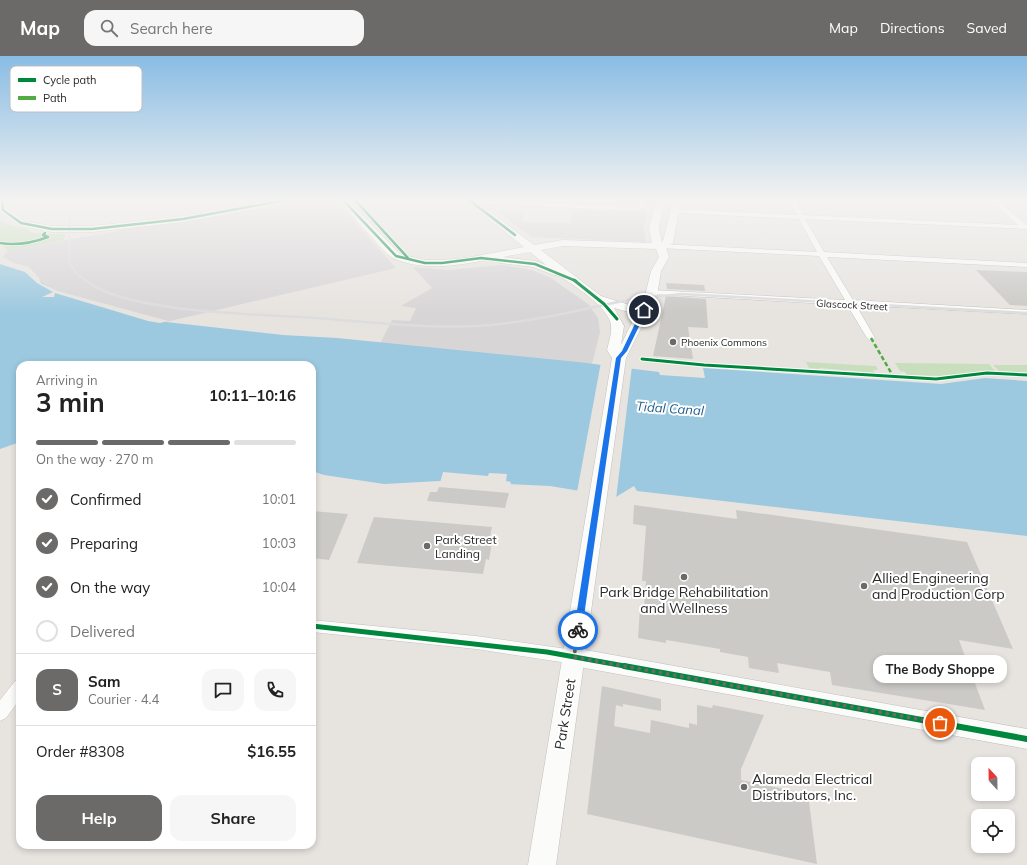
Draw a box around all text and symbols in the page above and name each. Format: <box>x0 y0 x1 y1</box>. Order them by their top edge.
search box <box>84 10 364 46</box>
text: Map <box>20 16 60 40</box>
icon: search <box>98 17 120 39</box>
text: Search here <box>130 19 213 38</box>
text: Map <box>829 19 858 37</box>
text: Directions <box>880 19 945 37</box>
text: Saved <box>967 19 1007 37</box>
legend <box>10 66 142 112</box>
text: Cycle path <box>43 73 96 87</box>
text: Path <box>43 91 67 105</box>
pin <box>627 293 661 327</box>
street label: Glascock Street <box>816 297 889 313</box>
icon: home <box>633 299 655 321</box>
place label: Phoenix Commons <box>681 336 767 349</box>
marker: Phoenix Commons <box>668 337 678 347</box>
text: Arriving in <box>36 372 98 388</box>
text: 3 min <box>36 386 105 419</box>
text: 10:11–10:16 <box>209 386 296 405</box>
water label: Tidal Canal <box>636 398 705 418</box>
text: On the way · 270 m <box>36 451 153 467</box>
icon: check <box>36 488 58 510</box>
text: Confirmed <box>70 490 141 509</box>
text: 10:01 <box>262 491 296 507</box>
icon: check <box>36 532 58 554</box>
place label: Park Street Landing <box>435 532 497 561</box>
text: Preparing <box>70 534 138 553</box>
text: 10:03 <box>262 535 296 551</box>
marker: Park Street Landing <box>422 541 432 551</box>
place label: Allied Engineering and Production Corp <box>872 569 1005 603</box>
marker: Park Bridge Rehabilitation and Wellness <box>679 572 689 582</box>
icon: check <box>36 576 58 598</box>
text: On the way <box>70 578 150 597</box>
text: 10:04 <box>262 579 296 595</box>
marker: Allied Engineering and Production Corp <box>859 581 869 591</box>
place label: Park Bridge Rehabilitation and Wellness <box>599 583 769 617</box>
courier <box>558 610 598 650</box>
icon: bike <box>567 619 589 641</box>
text: Delivered <box>70 622 135 641</box>
callout: The Body Shoppe <box>873 655 1007 683</box>
text: The Body Shoppe <box>885 661 995 677</box>
button: chat <box>202 669 244 711</box>
button: phone <box>254 669 296 711</box>
text: Sam <box>88 672 120 691</box>
street label: Park Street <box>550 677 580 751</box>
text: S <box>52 680 62 699</box>
text: Courier · 4.4 <box>88 691 159 707</box>
pin <box>923 706 957 740</box>
icon: bag <box>929 712 951 734</box>
text: Order #8308 <box>36 742 124 761</box>
text: $16.55 <box>247 742 296 761</box>
north arrow <box>971 757 1015 801</box>
map controls <box>971 757 1015 853</box>
place label: Alameda Electrical Distributors, Inc. <box>752 770 872 804</box>
marker: Alameda Electrical Distributors, Inc. <box>739 782 749 792</box>
button: Help <box>36 795 162 841</box>
button: Share <box>170 795 296 841</box>
button: locate <box>971 809 1015 853</box>

